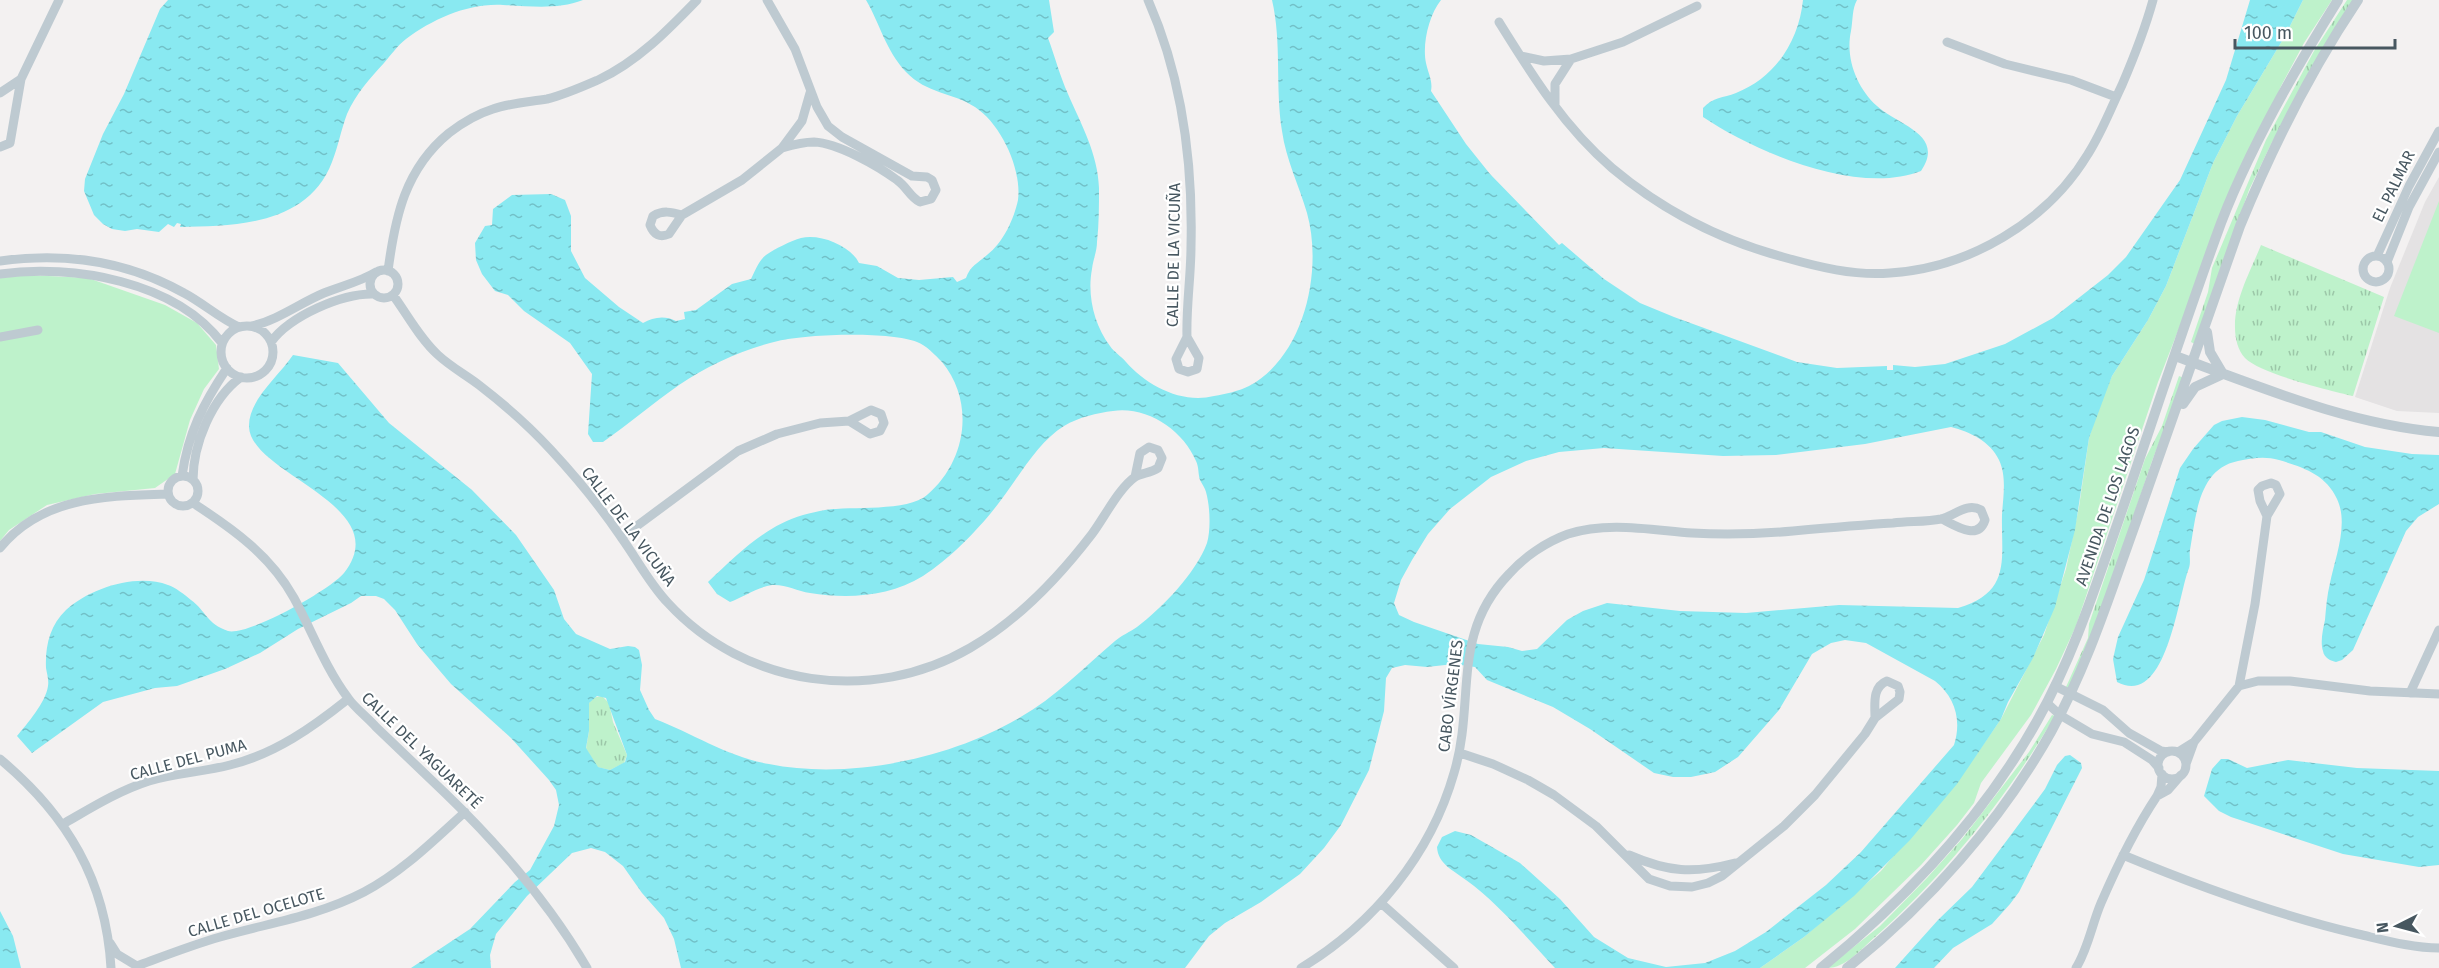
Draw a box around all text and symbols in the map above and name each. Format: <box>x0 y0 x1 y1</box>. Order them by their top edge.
scale bar <box>2235 12 2396 50</box>
text: 100 m <box>2244 22 2292 44</box>
street label: EL PALMAR <box>2368 147 2419 225</box>
street label: CALLE DE LA VICUÑA <box>1163 182 1184 327</box>
street label: AVENIDA DE LOS LAGOS <box>2071 424 2144 588</box>
street label: CALLE DE LA VICUÑA <box>578 463 680 590</box>
street label: CABO VÍRGENES <box>1433 638 1467 753</box>
street label: CALLE DEL YAGUARETÉ <box>358 687 486 813</box>
street label: CALLE DEL PUMA <box>128 735 249 784</box>
street label: CALLE DEL OCELOTE <box>186 884 327 941</box>
north arrow <box>2367 896 2427 956</box>
text: N <box>2373 921 2393 934</box>

